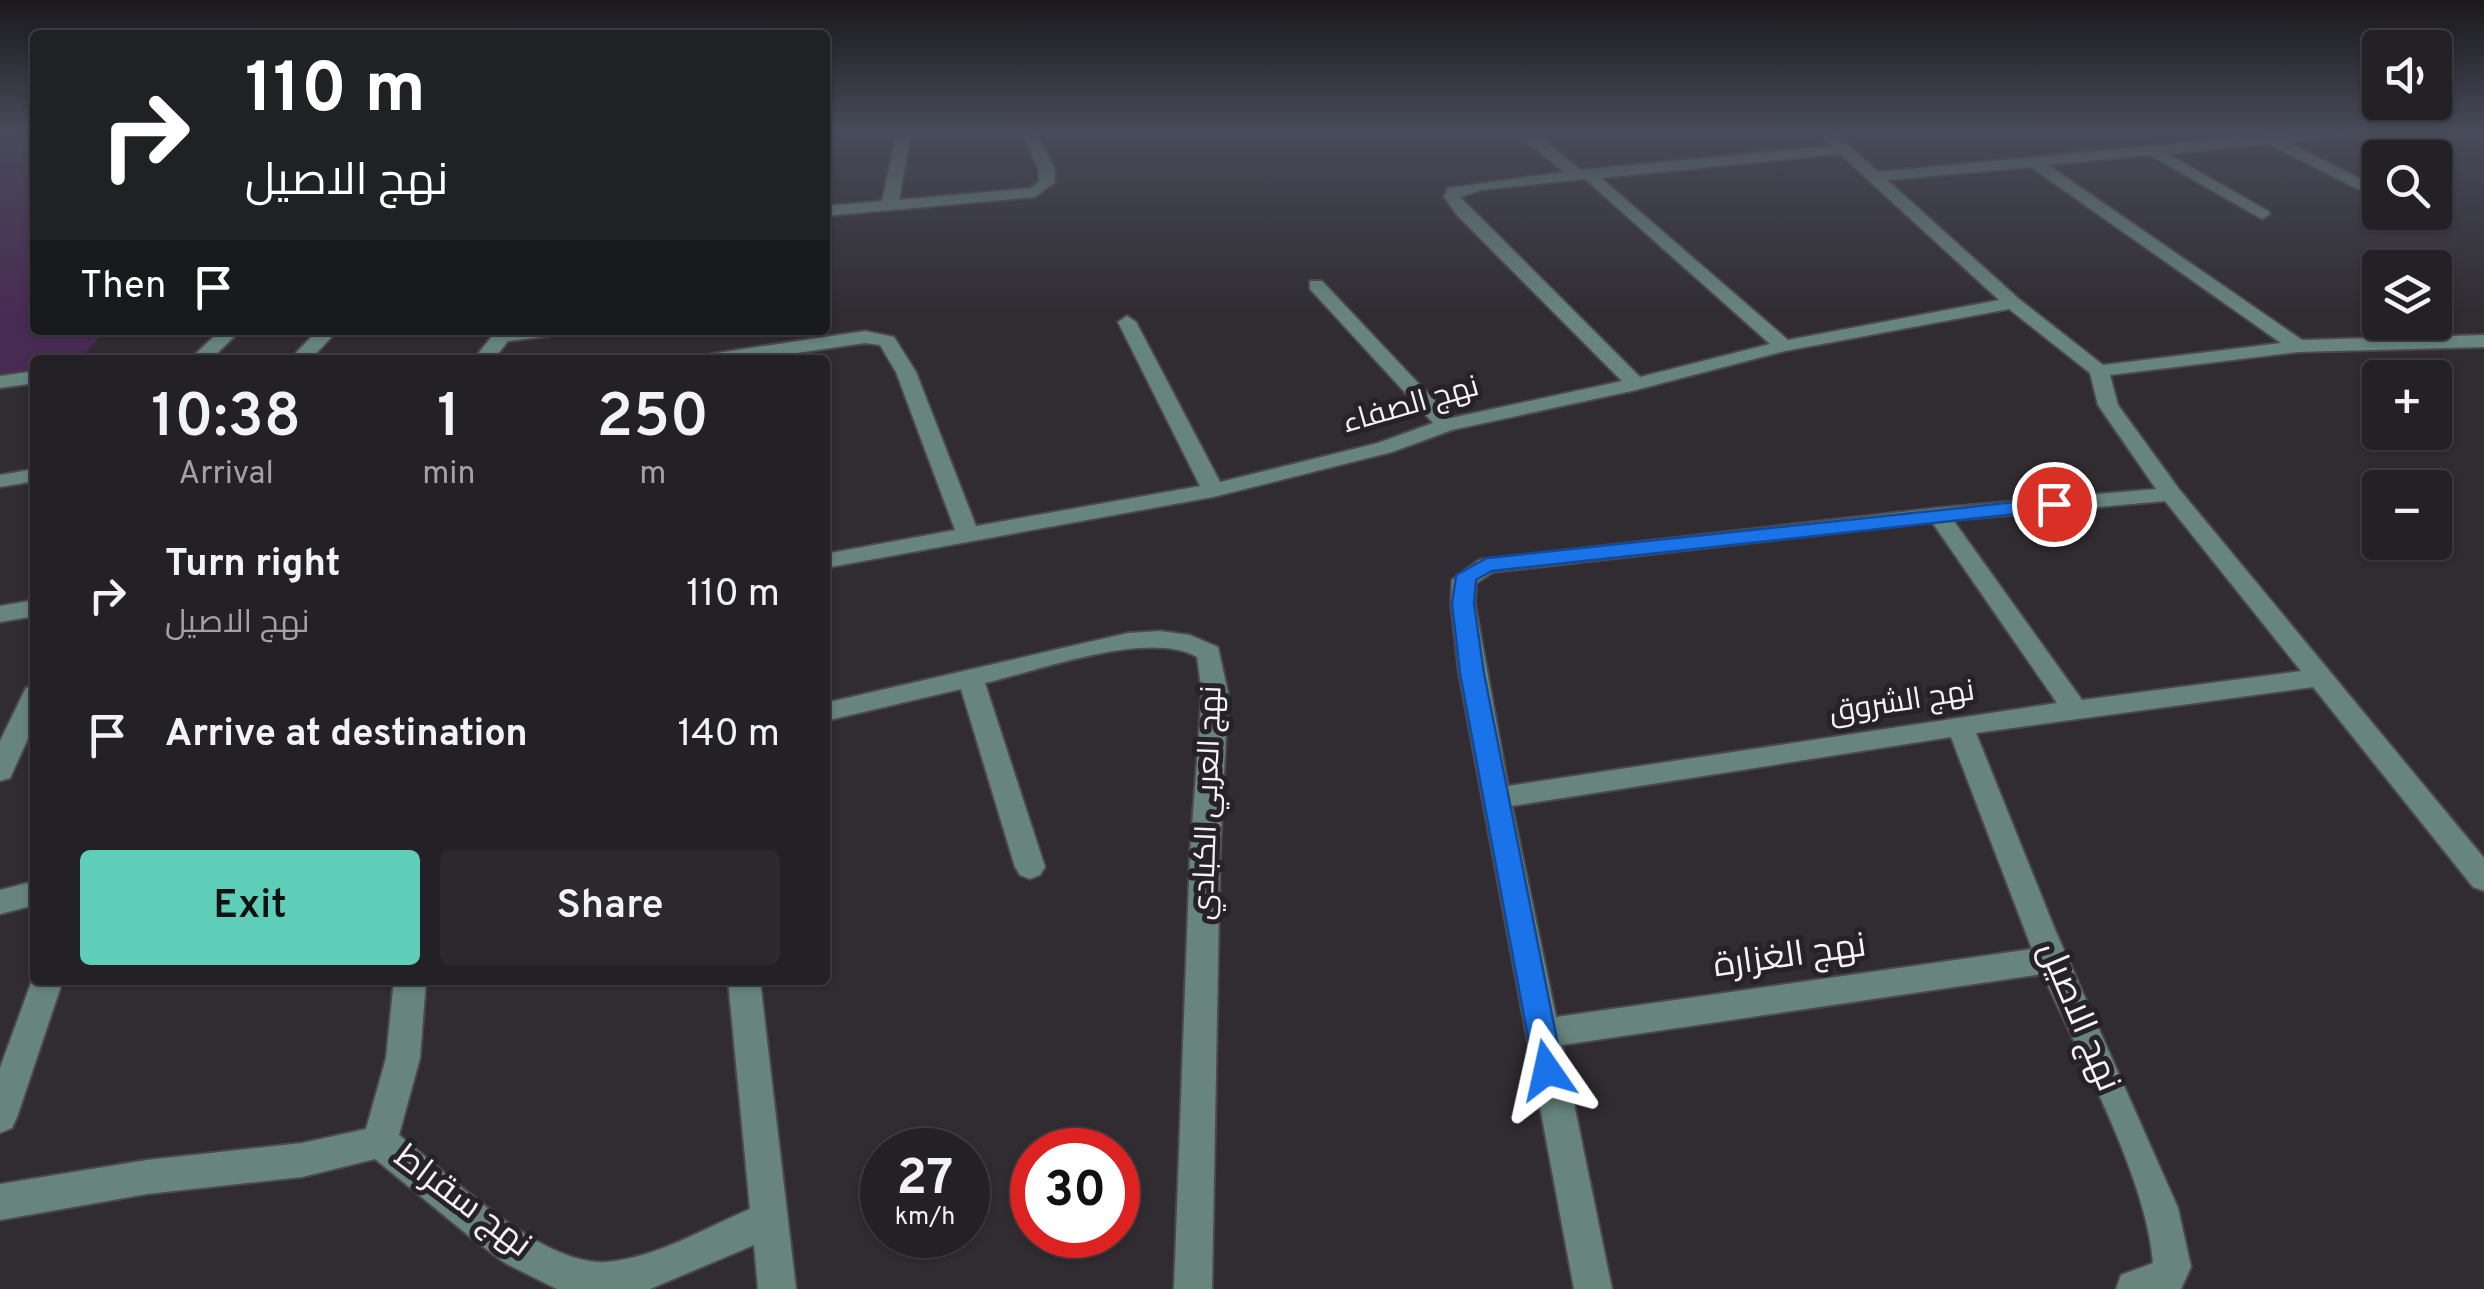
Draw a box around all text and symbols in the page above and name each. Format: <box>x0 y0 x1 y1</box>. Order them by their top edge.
map controls <box>2362 30 2452 560</box>
button: sound <box>2362 30 2452 120</box>
text: 110 m <box>245 48 426 137</box>
icon: right <box>80 70 210 200</box>
button: search <box>2362 140 2452 230</box>
text: نهج الاصيل <box>245 154 448 211</box>
button: layers <box>2362 250 2452 340</box>
icon: arrive <box>186 260 241 315</box>
text: Then <box>80 263 166 312</box>
button: + <box>2362 360 2452 450</box>
street label: نهج الصفاء <box>1339 369 1483 443</box>
text: 10:38 <box>151 382 301 458</box>
text: 1 <box>437 382 461 458</box>
text: 250 <box>596 382 709 458</box>
text: Arrival <box>178 455 274 495</box>
text: min <box>422 455 475 495</box>
text: m <box>639 455 666 495</box>
pin <box>2012 462 2097 547</box>
button: − <box>2362 470 2452 560</box>
icon: arrive <box>2027 477 2082 532</box>
text: Turn right <box>165 541 340 590</box>
icon: right <box>80 568 135 623</box>
text: 110 m <box>686 571 780 620</box>
text: نهج الاصيل <box>165 604 310 644</box>
street label: نهج الشروق <box>1827 673 1977 733</box>
street label: نهج العربي الكبادي <box>1186 685 1234 921</box>
icon: arrive <box>80 708 135 763</box>
text: Arrive at destination <box>165 711 528 760</box>
text: 140 m <box>677 711 780 760</box>
button: Exit <box>80 850 420 965</box>
button: Share <box>440 850 780 965</box>
street label: نهج الغزارة <box>1711 925 1869 989</box>
street label: نهج الاصيل <box>2027 936 2129 1098</box>
position arrow <box>1495 1018 1599 1122</box>
speed limit sign: 30 <box>1010 1128 1140 1258</box>
street label: نهج سقراط <box>385 1136 539 1268</box>
text: 27 <box>897 1149 953 1212</box>
text: km/h <box>895 1202 955 1234</box>

